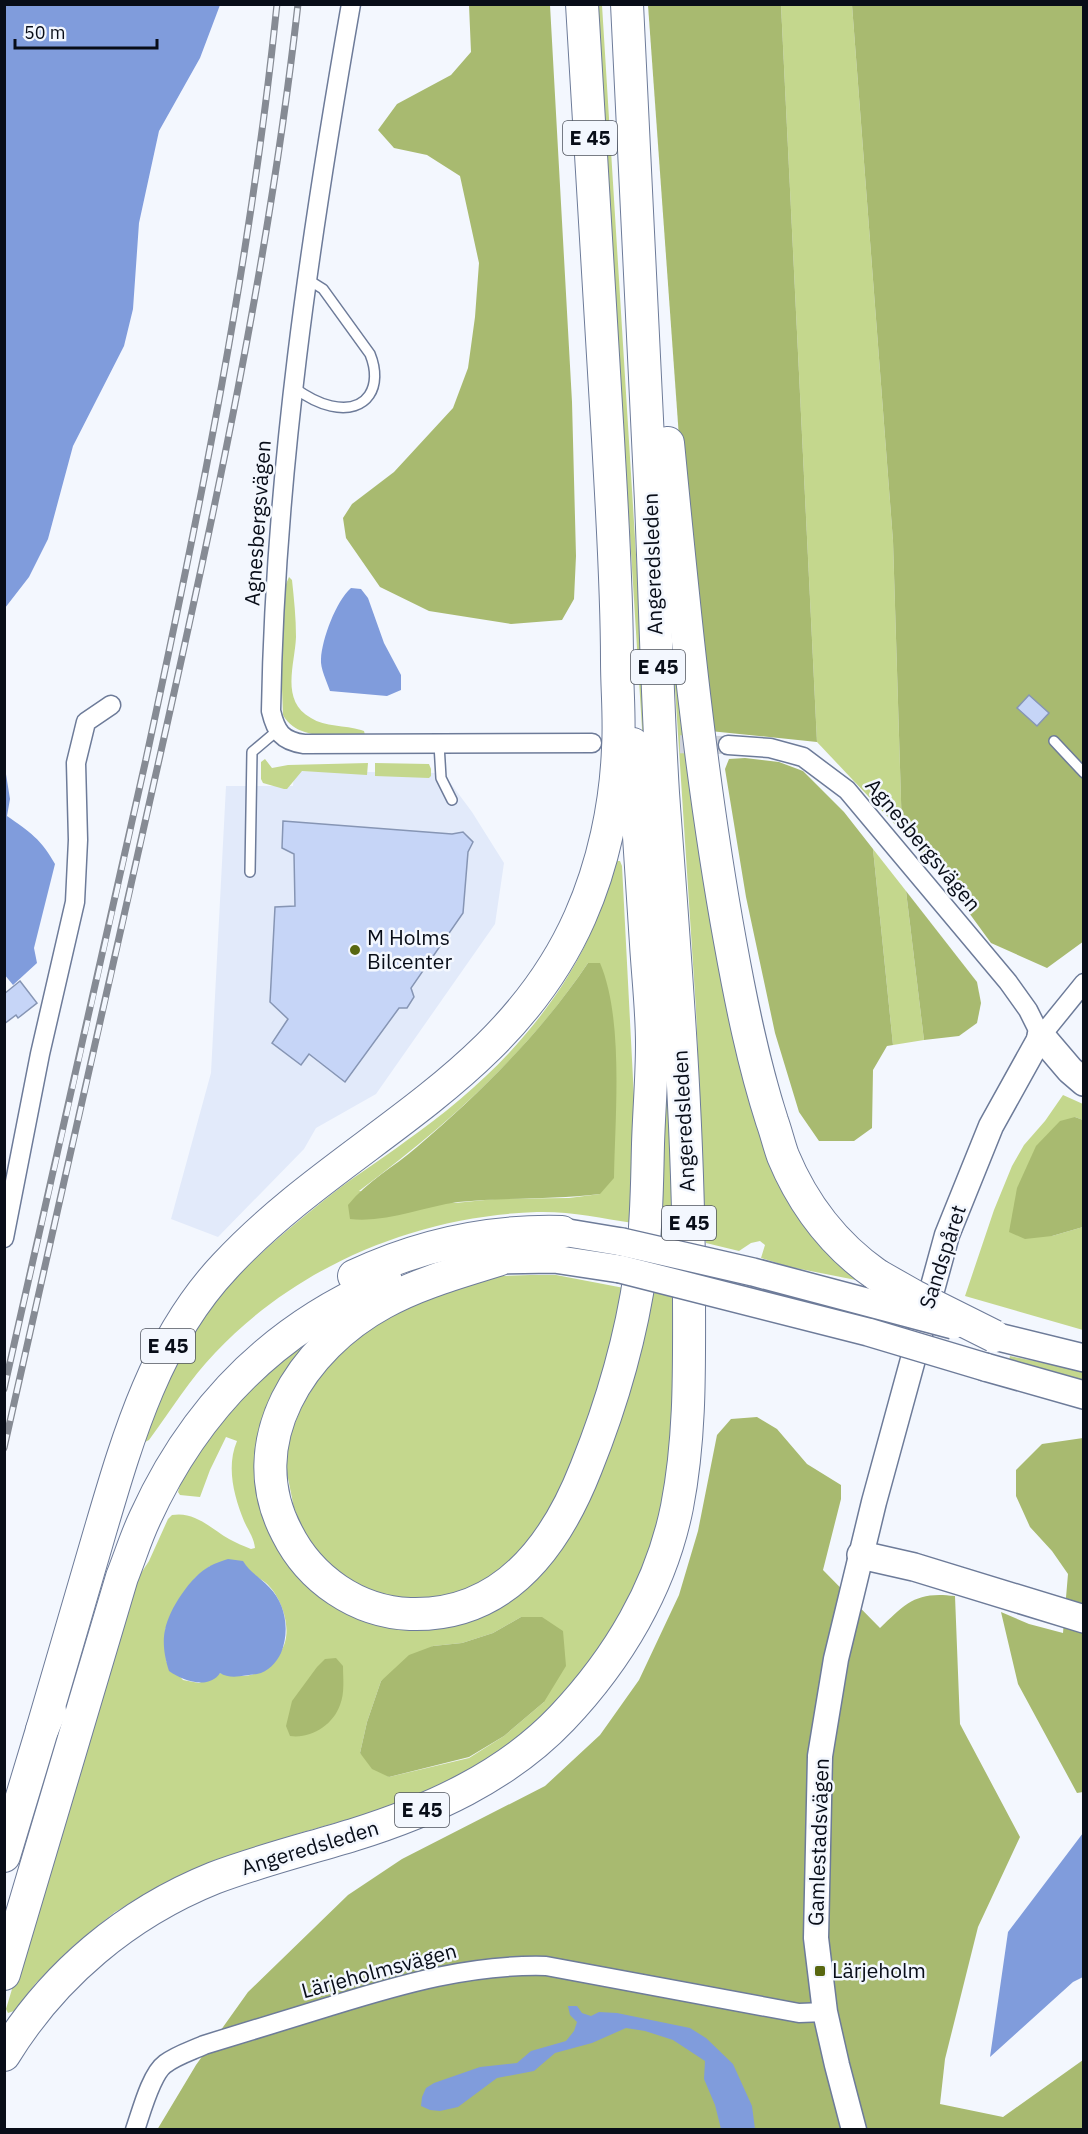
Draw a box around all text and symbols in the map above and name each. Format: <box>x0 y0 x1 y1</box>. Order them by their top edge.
scale bar <box>15 12 158 50</box>
text: 50 m <box>24 21 66 44</box>
road number: E 45 <box>563 121 617 155</box>
street label: Agnesbergsvägen <box>237 439 277 607</box>
street label: Angeredsleden <box>636 492 668 636</box>
road number: E 45 <box>631 650 685 684</box>
street label: Agnesbergsvägen <box>860 772 988 917</box>
place label: M Holms Bilcenter <box>367 923 452 975</box>
marker: M Holms Bilcenter <box>348 943 362 957</box>
street label: Angeredsleden <box>665 1049 701 1193</box>
street label: Sandspåret <box>912 1201 972 1312</box>
road number: E 45 <box>662 1206 716 1240</box>
road number: E 45 <box>141 1329 195 1363</box>
street label: Gamlestadsvägen <box>801 1758 835 1926</box>
road number: E 45 <box>395 1793 449 1827</box>
street label: Angeredsleden <box>238 1813 382 1881</box>
street label: Lärjeholmsvägen <box>298 1936 459 2004</box>
place label: Lärjeholm <box>832 1956 926 1984</box>
marker: Lärjeholm <box>813 1964 827 1978</box>

